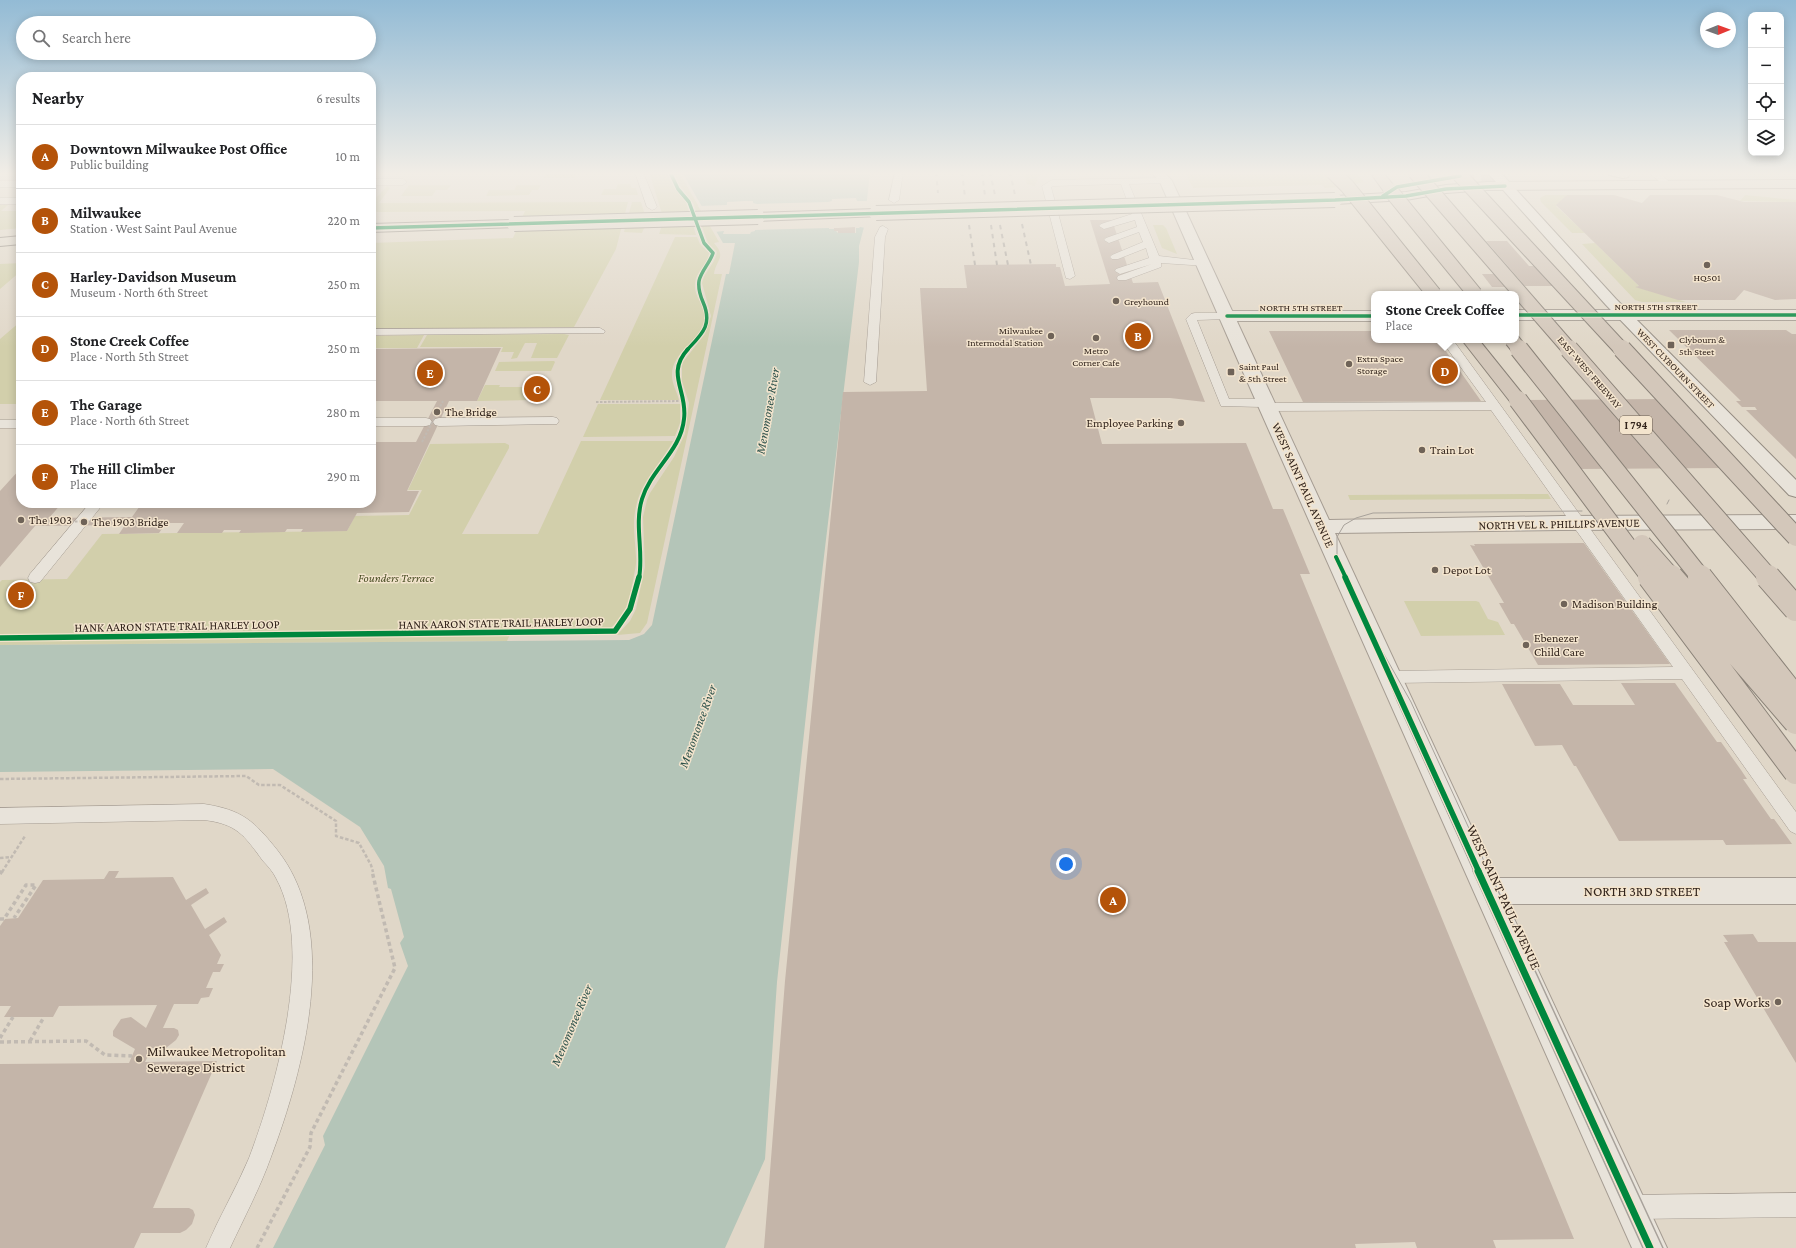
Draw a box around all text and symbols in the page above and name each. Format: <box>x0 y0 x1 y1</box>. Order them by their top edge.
north arrow <box>1700 12 1736 48</box>
map controls <box>1748 12 1784 156</box>
button: + <box>1748 12 1784 48</box>
search box <box>16 16 376 60</box>
icon: search <box>30 27 52 49</box>
text: Search here <box>62 30 131 46</box>
button: − <box>1748 48 1784 84</box>
button: locate <box>1748 84 1784 120</box>
text: Nearby <box>32 89 84 108</box>
text: 6 results <box>316 91 360 106</box>
button: layers <box>1748 120 1784 156</box>
text: Downtown Milwaukee Post Office <box>70 141 287 157</box>
text: A <box>41 149 49 164</box>
text: 10 m <box>335 149 360 164</box>
text: Public building <box>70 157 149 172</box>
text: Milwaukee <box>70 205 141 221</box>
text: B <box>41 213 49 228</box>
text: 220 m <box>327 213 360 228</box>
text: Station · West Saint Paul Avenue <box>70 221 237 236</box>
marker: HQ501 <box>1702 260 1712 270</box>
text: Harley-Davidson Museum <box>70 269 236 285</box>
place label: HQ501 <box>1694 272 1720 283</box>
text: C <box>41 277 49 292</box>
text: 250 m <box>327 277 360 292</box>
text: Museum · North 6th Street <box>70 285 208 300</box>
popup <box>1371 291 1519 343</box>
marker: Greyhound <box>1111 296 1121 306</box>
place label: Greyhound <box>1124 296 1170 307</box>
street label: NORTH 5TH STREET <box>1615 301 1698 312</box>
street label: NORTH 5TH STREET <box>1260 302 1343 313</box>
text: Stone Creek Coffee <box>1385 302 1505 318</box>
text: Place <box>1385 318 1412 333</box>
pin: B <box>1125 321 1151 351</box>
place label: Milwaukee Intermodal Station <box>967 325 1044 348</box>
street label: WEST CLYBOURN STREET <box>1635 326 1717 411</box>
marker: Milwaukee Intermodal Station <box>1046 331 1056 341</box>
text: Stone Creek Coffee <box>70 333 189 349</box>
marker: Metro Corner Cafe <box>1091 333 1101 343</box>
street label: EAST-WEST FREEWAY <box>1555 334 1624 411</box>
place label: Clybourn & 5th Steet <box>1679 334 1726 357</box>
marker: Clybourn & 5th Steet <box>1666 340 1676 350</box>
text: D <box>41 341 49 356</box>
text: 250 m <box>327 341 360 356</box>
place label: Metro Corner Cafe <box>1072 345 1120 368</box>
text: Place · North 5th Street <box>70 349 189 364</box>
place label: Extra Space Storage <box>1357 353 1404 376</box>
pin: D <box>1432 356 1458 386</box>
pin: E <box>417 358 443 388</box>
marker: Extra Space Storage <box>1344 359 1354 369</box>
place label: Saint Paul & 5th Street <box>1239 361 1287 384</box>
water label: Menomonee River <box>752 366 783 456</box>
marker: Saint Paul & 5th Street <box>1226 367 1236 377</box>
pin: C <box>524 374 550 404</box>
text: The Garage <box>70 397 142 413</box>
text: E <box>41 405 49 420</box>
text: 280 m <box>327 405 360 420</box>
place label: The Bridge <box>445 405 497 419</box>
marker: The Bridge <box>432 407 442 417</box>
text: Place · North 6th Street <box>70 413 189 428</box>
place label: Employee Parking <box>1087 416 1173 430</box>
road number: I 794 <box>1620 416 1652 434</box>
marker: Employee Parking <box>1176 418 1186 428</box>
street label: WEST SAINT PAUL AVENUE <box>1269 420 1337 550</box>
place label: Train Lot <box>1430 443 1475 457</box>
marker: Train Lot <box>1417 445 1427 455</box>
text: The Hill Climber <box>70 461 175 477</box>
text: F <box>42 469 48 484</box>
text: 290 m <box>327 469 360 484</box>
text: Place <box>70 477 97 492</box>
place label: The 1903 <box>29 513 72 527</box>
marker: The 1903 <box>16 515 26 525</box>
place label: The 1903 Bridge <box>92 515 169 529</box>
street label: NORTH VEL R. PHILLIPS AVENUE <box>1478 516 1640 532</box>
marker: The 1903 Bridge <box>79 517 89 527</box>
place label: Depot Lot <box>1443 563 1492 577</box>
marker: Depot Lot <box>1430 565 1440 575</box>
park label: Founders Terrace <box>358 571 435 585</box>
pin: F <box>8 580 34 610</box>
place label: Madison Building <box>1572 597 1657 611</box>
marker: Madison Building <box>1559 599 1569 609</box>
street label: HANK AARON STATE TRAIL HARLEY LOOP <box>398 614 604 632</box>
street label: HANK AARON STATE TRAIL HARLEY LOOP <box>74 617 280 635</box>
place label: Ebenezer Child Care <box>1534 631 1584 659</box>
marker: Ebenezer Child Care <box>1521 640 1531 650</box>
water label: Menomonee River <box>675 682 720 771</box>
street label: WEST SAINT PAUL AVENUE <box>1463 822 1545 972</box>
your location <box>1056 854 1076 874</box>
street label: NORTH 3RD STREET <box>1584 883 1701 899</box>
pin: A <box>1100 885 1126 915</box>
water label: Menomonee River <box>547 982 596 1069</box>
place label: Soap Works <box>1704 994 1770 1010</box>
marker: Soap Works <box>1773 997 1783 1007</box>
place label: Milwaukee Metropolitan Sewerage District <box>147 1043 286 1075</box>
marker: Milwaukee Metropolitan Sewerage District <box>134 1054 144 1064</box>

